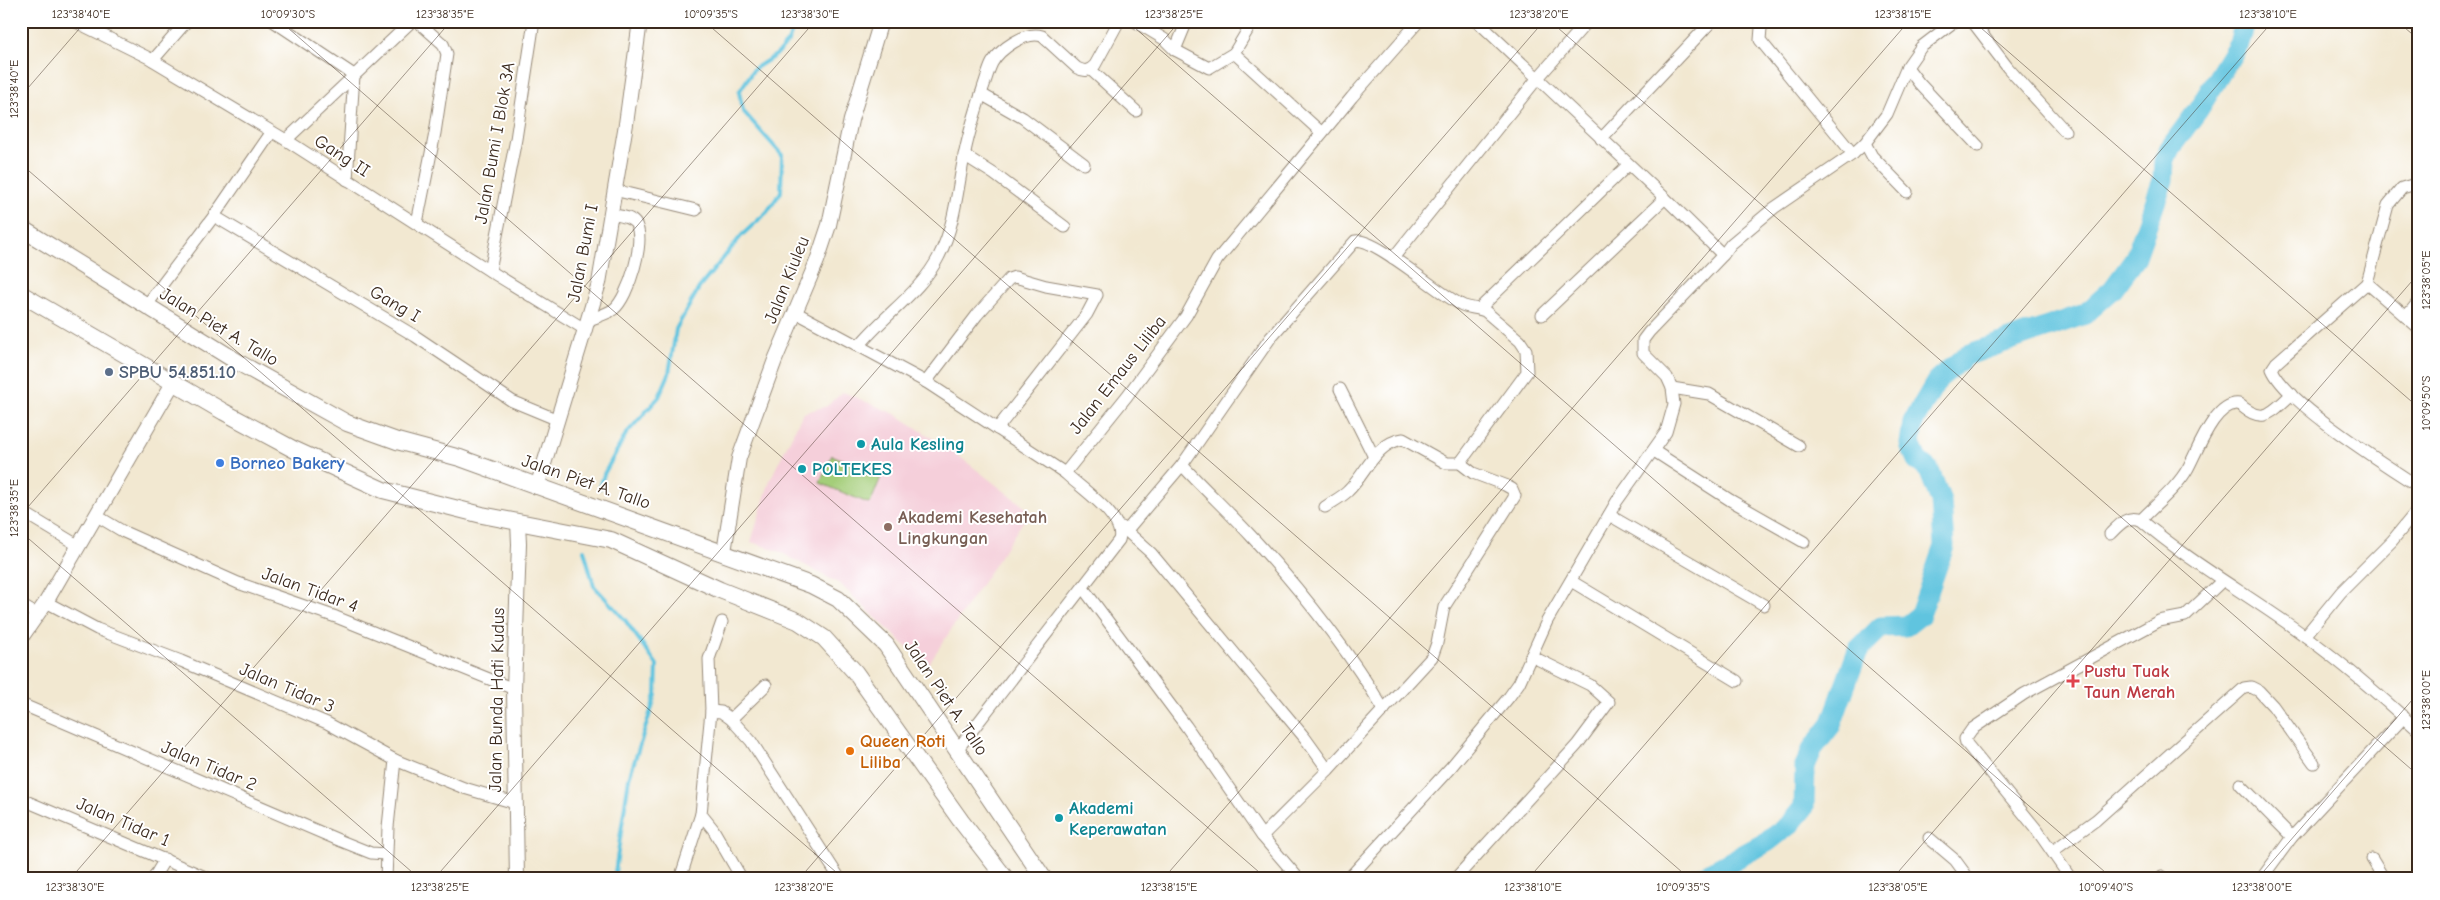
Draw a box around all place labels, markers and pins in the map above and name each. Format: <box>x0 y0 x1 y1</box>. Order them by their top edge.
place label: SPBU 54.851.10 <box>119 362 236 383</box>
marker: SPBU 54.851.10 <box>103 366 115 378</box>
place label: Aula Kesling <box>871 434 965 455</box>
marker: Aula Kesling <box>855 438 867 450</box>
place label: Borneo Bakery <box>230 453 346 474</box>
marker: Borneo Bakery <box>214 457 226 469</box>
place label: POLTEKES <box>812 459 892 480</box>
marker: POLTEKES <box>796 463 808 475</box>
place label: Akademi Kesehatah Lingkungan <box>898 507 1047 549</box>
marker: Akademi Kesehatah Lingkungan <box>882 521 894 533</box>
place label: Pustu Tuak Taun Merah <box>2084 661 2175 703</box>
marker: Pustu Tuak Taun Merah <box>2066 674 2080 688</box>
place label: Queen Roti Liliba <box>860 731 946 773</box>
marker: Queen Roti Liliba <box>844 745 856 757</box>
place label: Akademi Keperawatan <box>1069 798 1167 840</box>
marker: Akademi Keperawatan <box>1053 812 1065 824</box>

